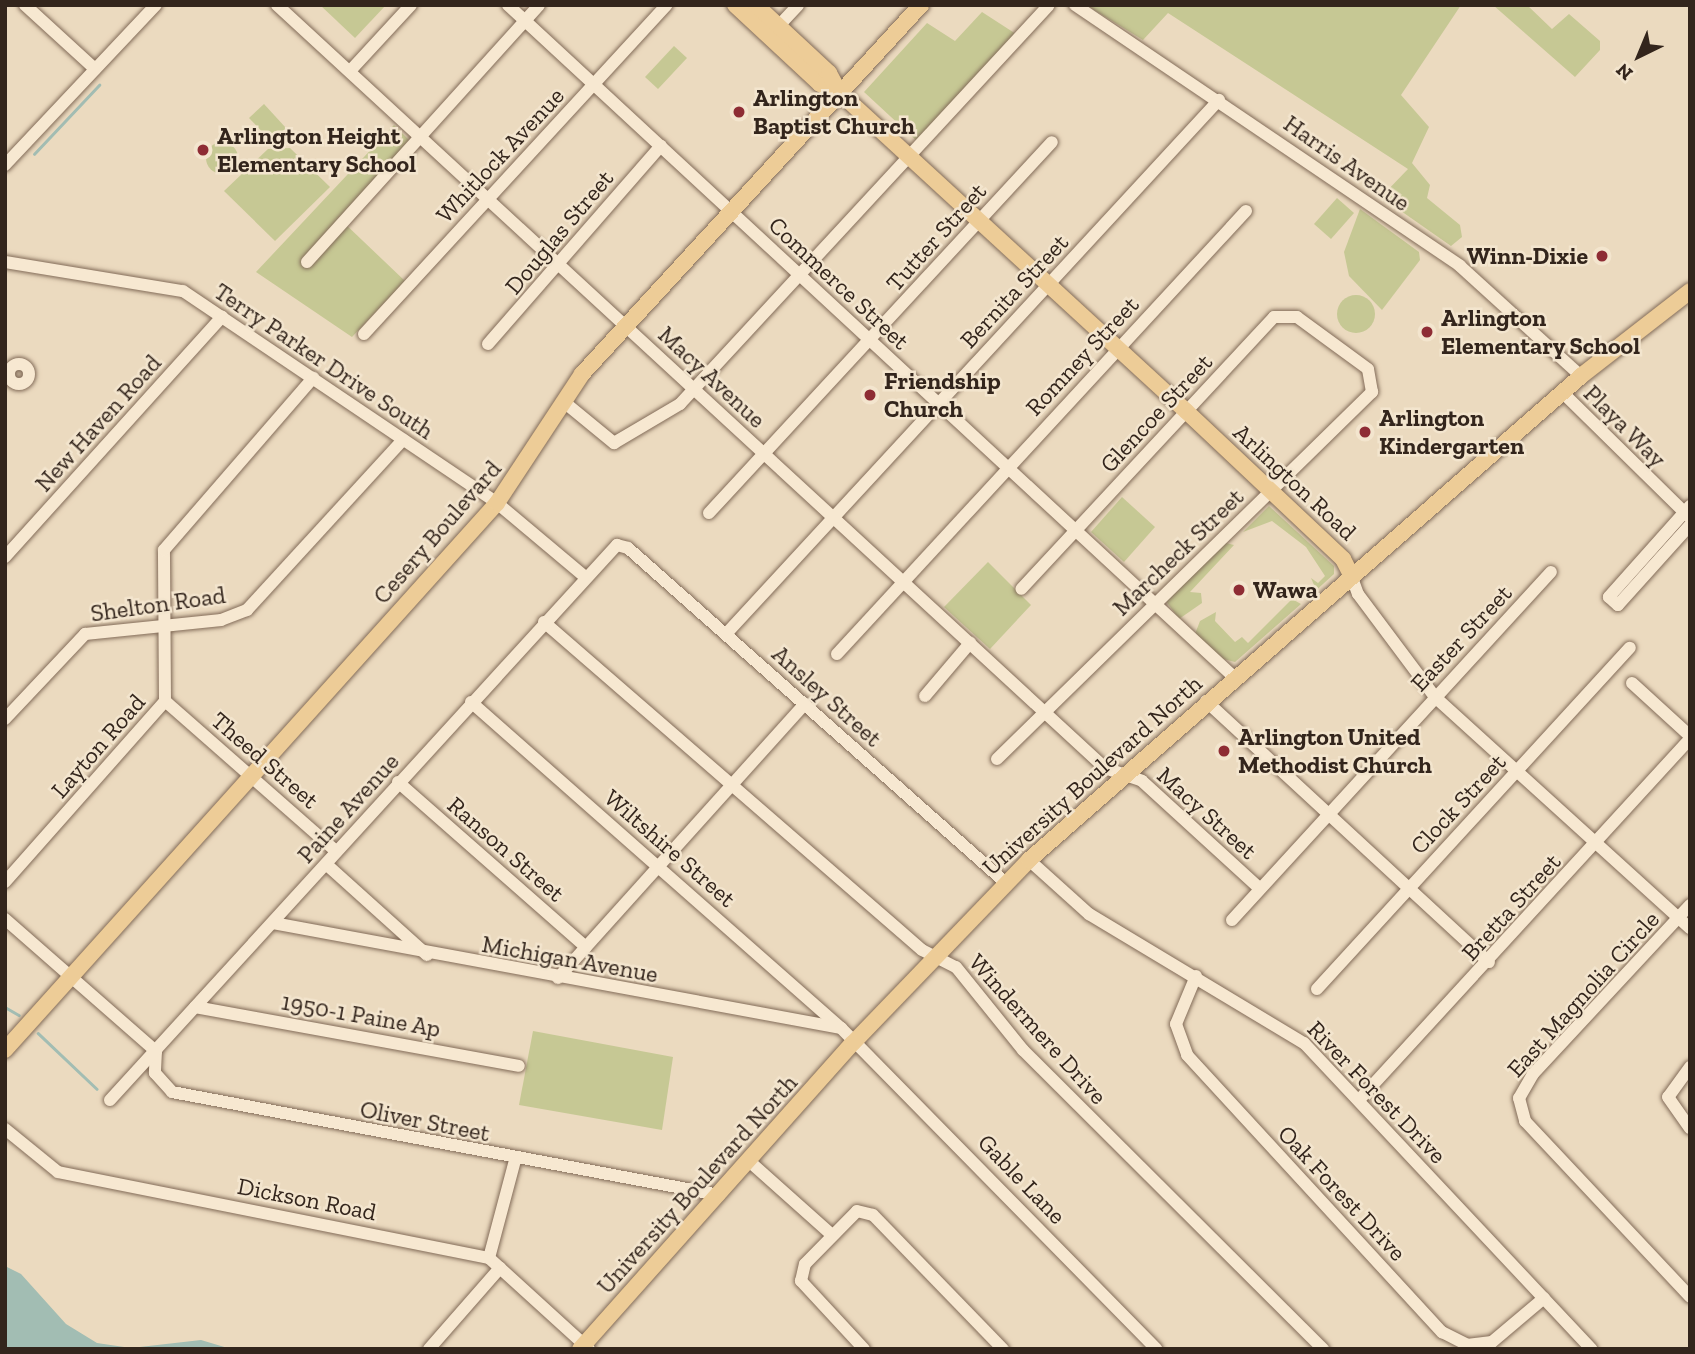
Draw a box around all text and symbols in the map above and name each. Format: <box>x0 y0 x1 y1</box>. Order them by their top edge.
north arrow <box>1604 21 1674 91</box>
text: N <box>1611 58 1637 85</box>
street label: Whitlock Avenue <box>430 81 570 229</box>
place label: Arlington Baptist Church <box>753 84 915 140</box>
marker: Arlington Baptist Church <box>731 104 747 120</box>
street label: Harris Avenue <box>1278 109 1416 217</box>
place label: Arlington Height Elementary School <box>217 122 417 178</box>
marker: Arlington Height Elementary School <box>195 142 211 158</box>
street label: Douglas Street <box>499 164 619 300</box>
street label: Tutter Street <box>880 177 992 297</box>
street label: Commerce Street <box>763 211 915 355</box>
street label: Bernita Street <box>954 228 1074 354</box>
place label: Winn-Dixie <box>1467 242 1588 270</box>
marker: Winn-Dixie <box>1594 248 1610 264</box>
street label: Terry Parker Drive South <box>208 277 440 445</box>
street label: Romney Street <box>1019 290 1145 422</box>
place label: Arlington Elementary School <box>1441 304 1641 360</box>
street label: Macy Avenue <box>652 320 772 434</box>
marker: Arlington Elementary School <box>1419 324 1435 340</box>
street label: New Haven Road <box>29 348 167 498</box>
street label: Glencoe Street <box>1094 348 1218 478</box>
place label: Friendship Church <box>884 367 1001 423</box>
street label: Playa Way <box>1578 379 1672 473</box>
marker: Friendship Church <box>862 387 878 403</box>
place label: Arlington Kindergarten <box>1379 404 1524 460</box>
street label: Arlington Road <box>1228 418 1362 546</box>
marker: Arlington Kindergarten <box>1357 424 1373 440</box>
street label: Cesery Boulevard <box>367 454 507 610</box>
street label: Marcheck Street <box>1107 482 1249 622</box>
place label: Wawa <box>1253 576 1318 604</box>
street label: Easter Street <box>1404 579 1518 697</box>
street label: Shelton Road <box>89 580 227 628</box>
marker: Wawa <box>1231 582 1247 598</box>
street label: Ansley Street <box>766 639 888 753</box>
street label: University Boulevard North <box>976 669 1208 881</box>
street label: Layton Road <box>45 688 151 804</box>
street label: Theed Street <box>205 706 325 814</box>
place label: Arlington United Methodist Church <box>1238 723 1432 779</box>
marker: Arlington United Methodist Church <box>1216 743 1232 759</box>
street label: Paine Avenue <box>291 747 405 869</box>
street label: Clock Street <box>1404 748 1512 860</box>
street label: Macy Street <box>1151 761 1263 865</box>
street label: Wiltshire Street <box>598 783 742 913</box>
street label: Ranson Street <box>442 790 570 908</box>
street label: Bretta Street <box>1455 848 1567 966</box>
street label: East Magnolia Circle <box>1501 905 1665 1083</box>
street label: Michigan Avenue <box>479 929 661 989</box>
street label: Windermere Drive <box>963 948 1113 1110</box>
street label: 1950-1 Paine Ap <box>279 987 443 1043</box>
street label: River Forest Drive <box>1301 1014 1453 1170</box>
street label: University Boulevard North <box>591 1068 803 1300</box>
street label: Oliver Street <box>358 1094 492 1148</box>
street label: Oak Forest Drive <box>1272 1119 1412 1267</box>
street label: Gable Lane <box>972 1128 1072 1230</box>
street label: Dickson Road <box>235 1171 379 1227</box>

